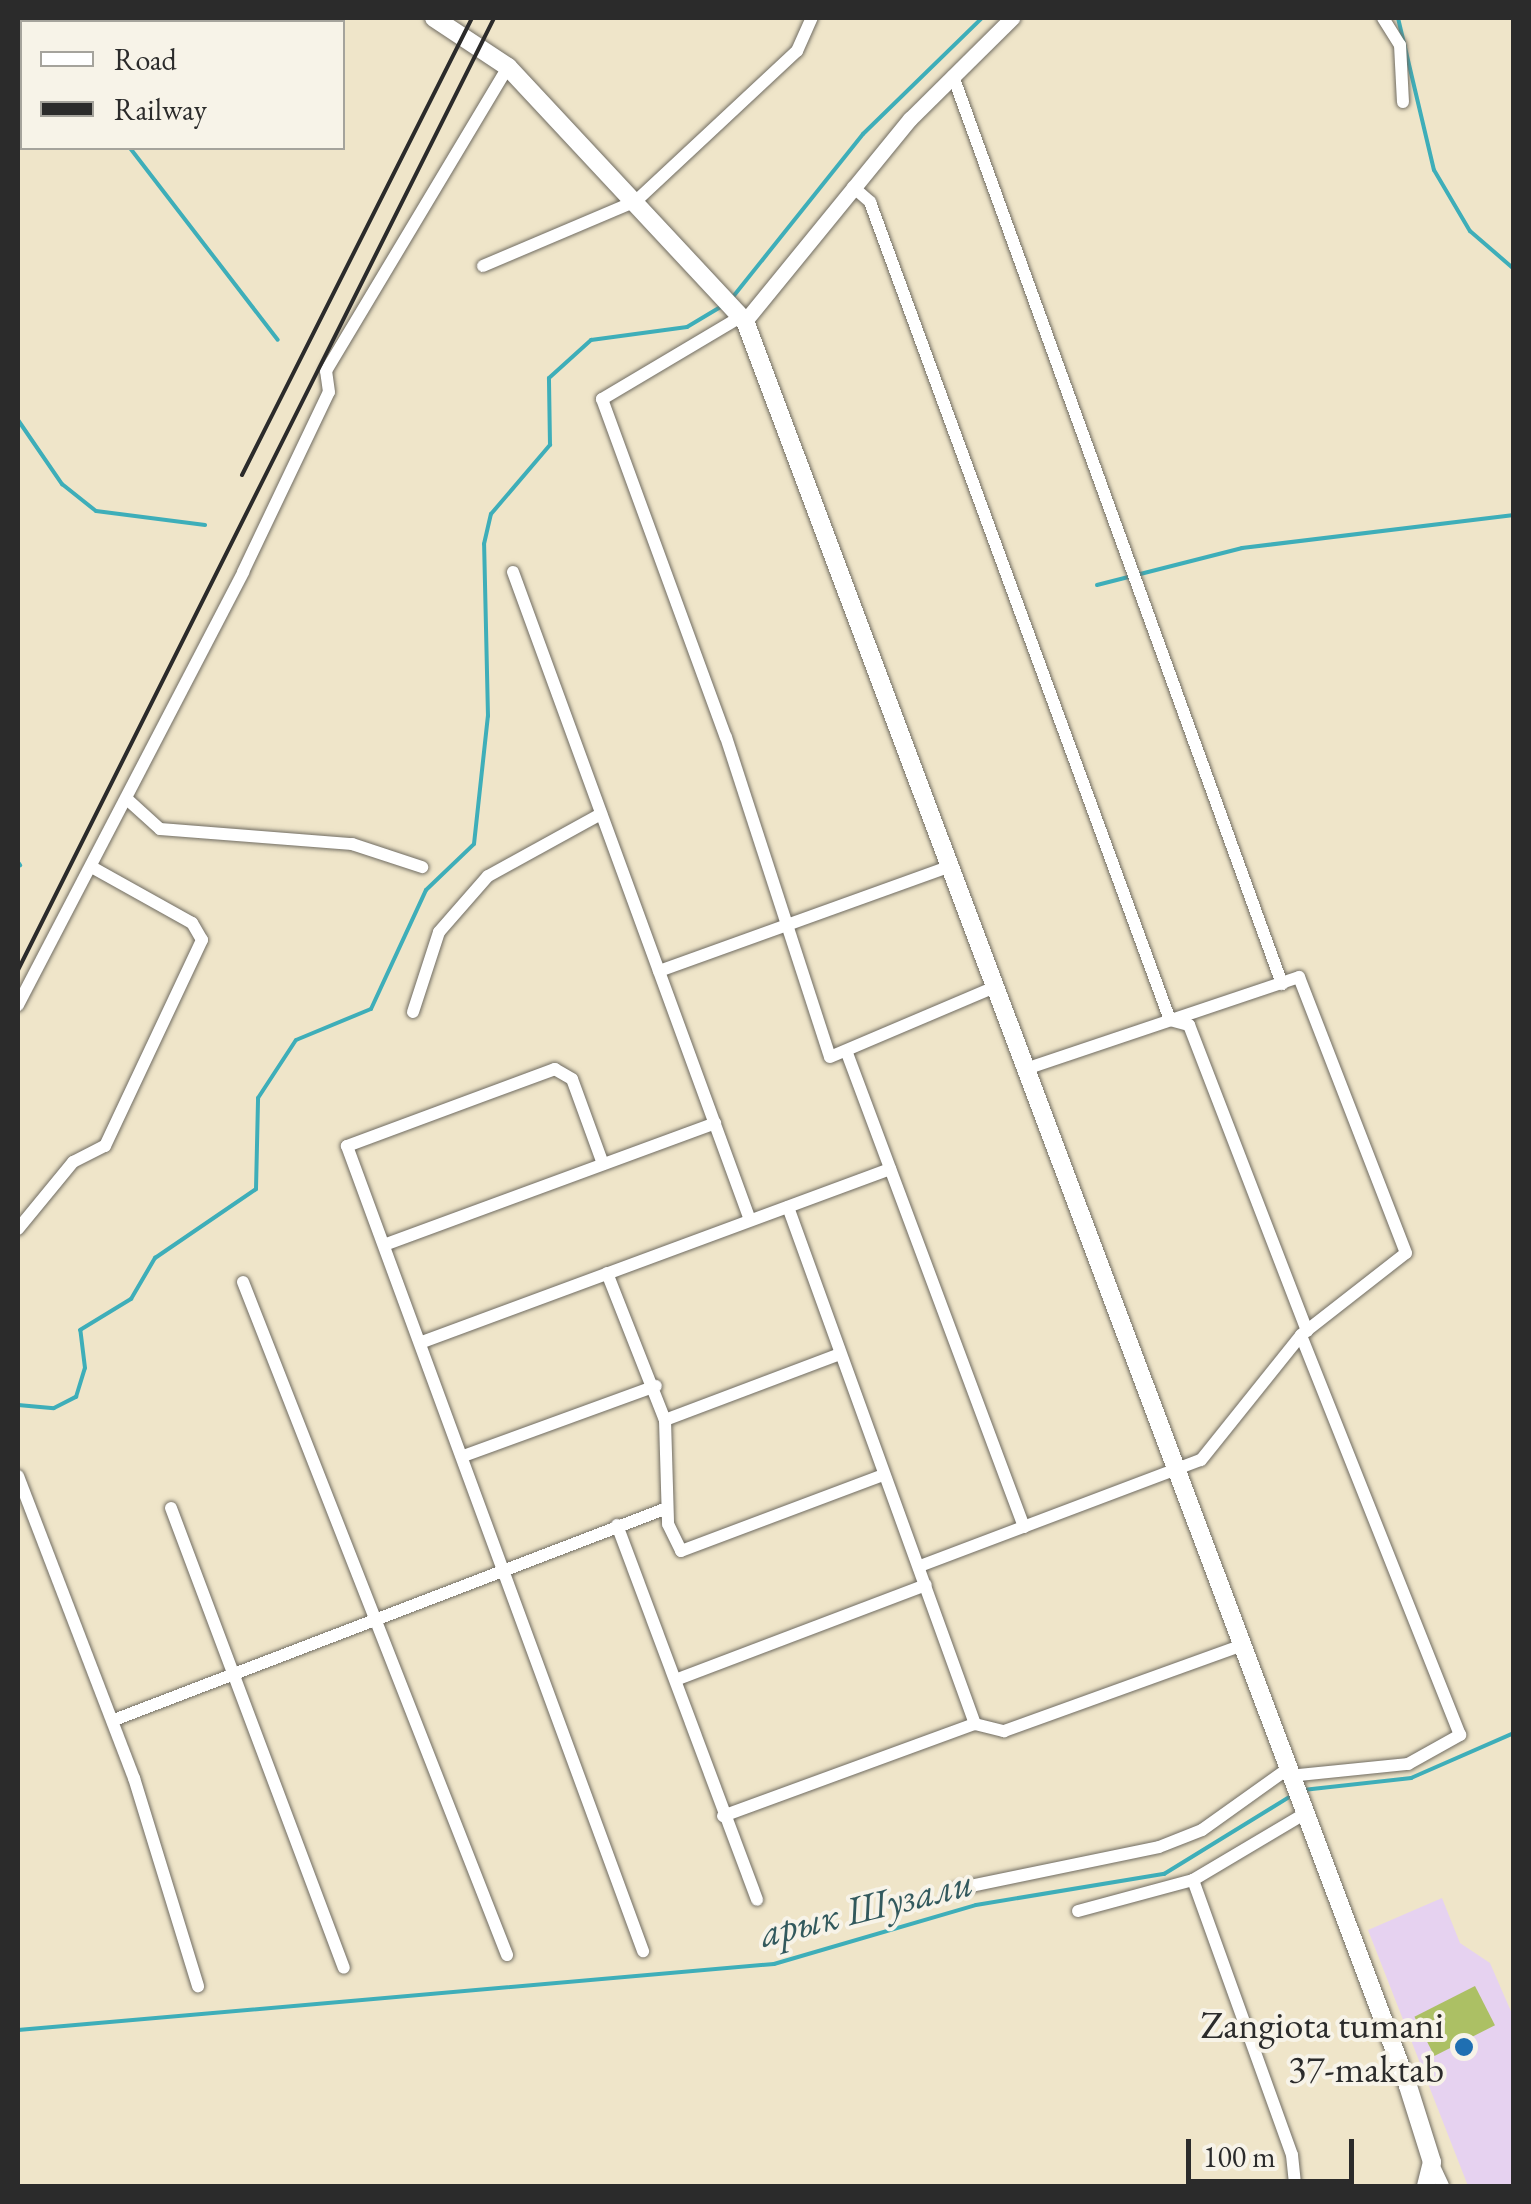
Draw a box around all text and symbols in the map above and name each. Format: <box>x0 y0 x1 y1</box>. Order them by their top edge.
legend <box>20 20 345 150</box>
text: Road <box>114 40 177 79</box>
text: Railway <box>114 90 207 129</box>
water label: арык Шузали <box>754 1857 978 1957</box>
place label: Zangiota tumani 37-maktab <box>1200 2002 1444 2092</box>
marker: Zangiota tumani 37-maktab <box>1453 2036 1475 2058</box>
scale bar <box>1191 2119 1358 2181</box>
text: 100 m <box>1203 2137 1276 2176</box>

